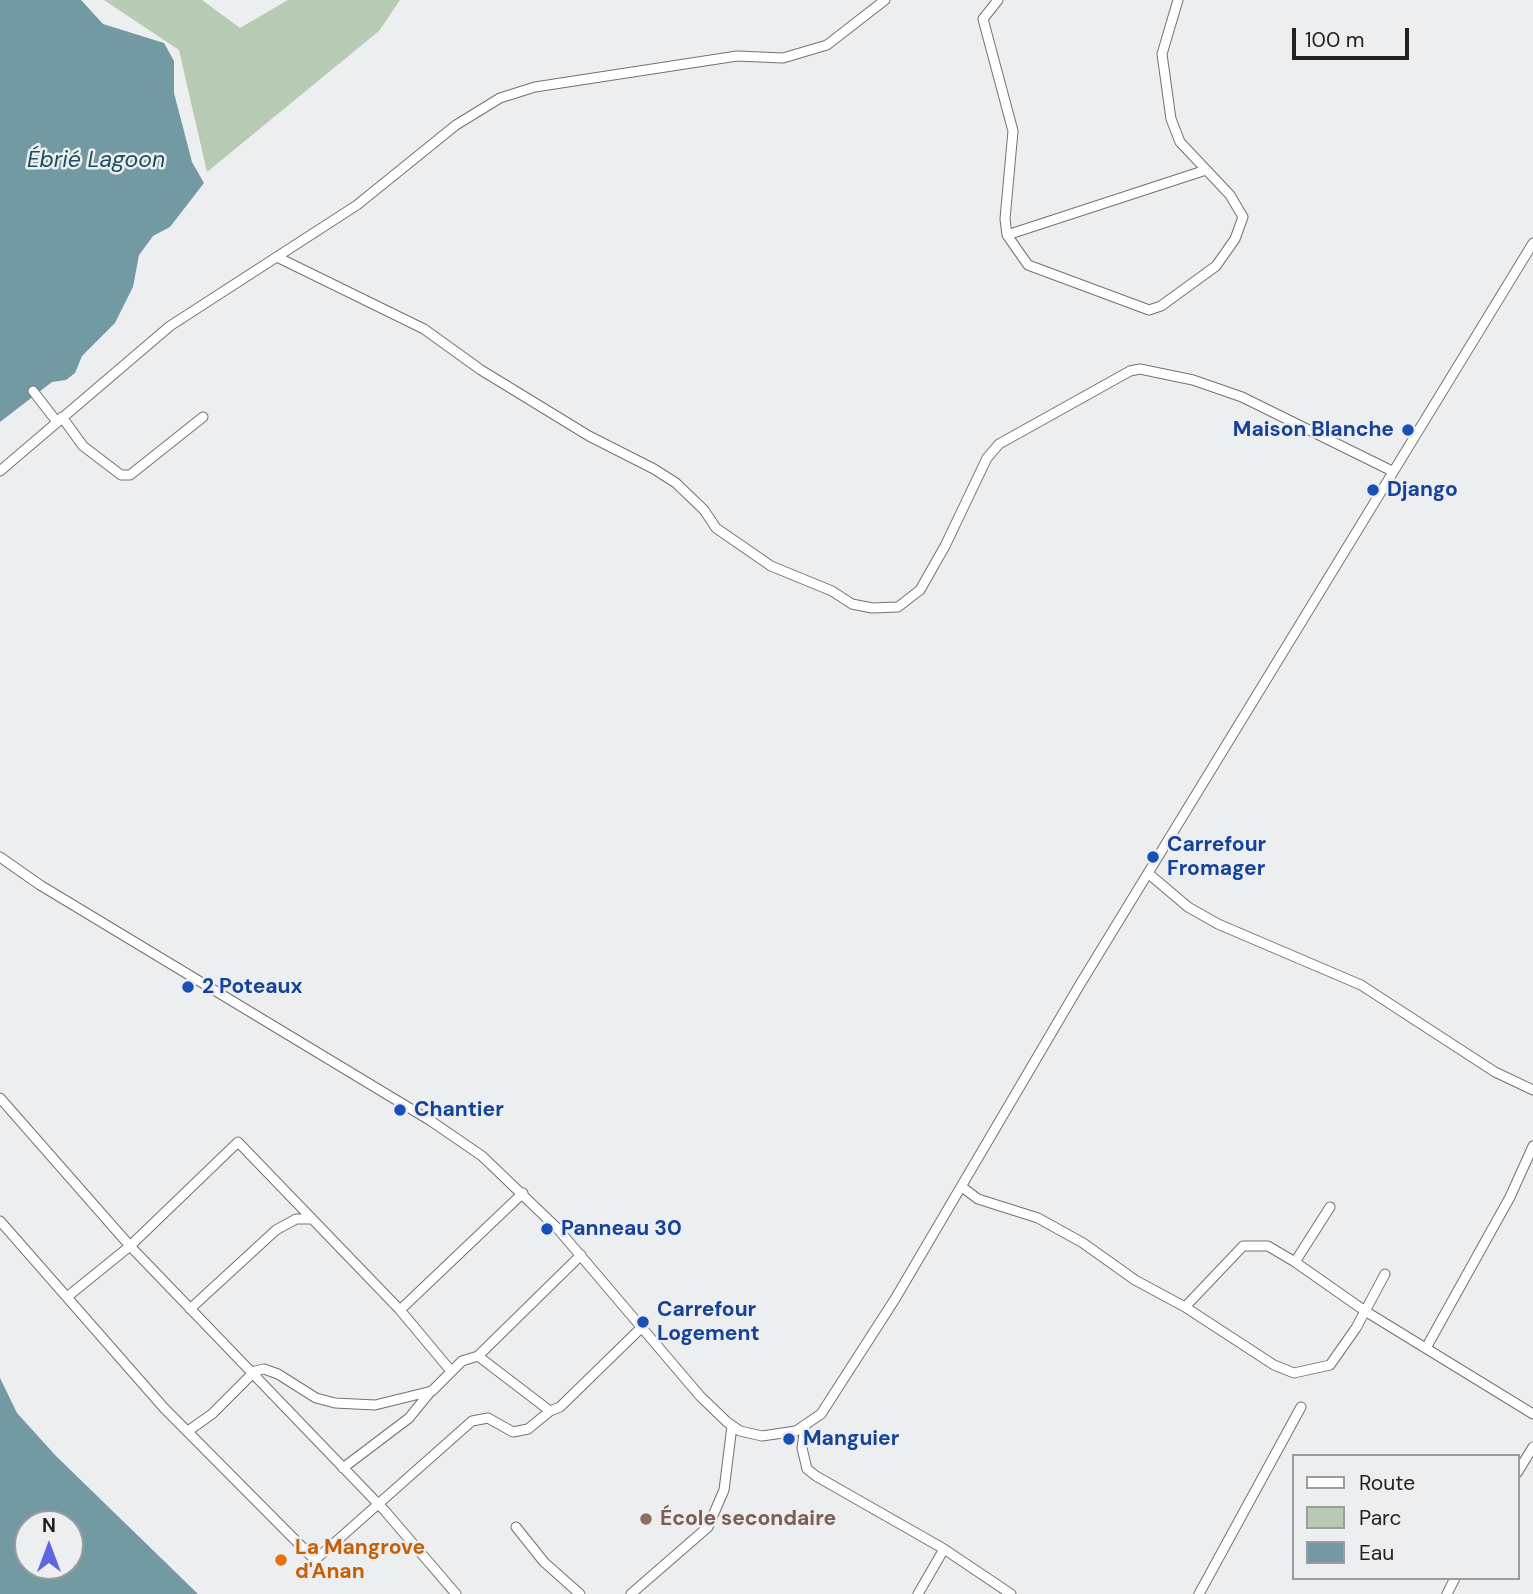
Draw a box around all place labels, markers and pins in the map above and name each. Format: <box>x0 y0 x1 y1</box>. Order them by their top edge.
place label: Maison Blanche <box>1233 417 1394 443</box>
marker: Maison Blanche <box>1400 422 1416 438</box>
place label: Django <box>1387 477 1458 503</box>
marker: Django <box>1365 482 1381 498</box>
place label: Carrefour Fromager <box>1167 832 1266 882</box>
marker: Carrefour Fromager <box>1145 849 1161 865</box>
place label: 2 Poteaux <box>202 974 303 1000</box>
marker: 2 Poteaux <box>180 979 196 995</box>
place label: Chantier <box>414 1097 504 1123</box>
marker: Chantier <box>392 1102 408 1118</box>
place label: Panneau 30 <box>561 1216 682 1242</box>
marker: Panneau 30 <box>539 1221 555 1237</box>
place label: Carrefour Logement <box>657 1297 760 1347</box>
marker: Carrefour Logement <box>635 1314 651 1330</box>
place label: Manguier <box>803 1426 899 1452</box>
marker: Manguier <box>781 1431 797 1447</box>
place label: École secondaire <box>660 1506 836 1532</box>
marker: École secondaire <box>638 1511 654 1527</box>
place label: La Mangrove d'Anan <box>295 1535 425 1585</box>
marker: La Mangrove d'Anan <box>273 1552 289 1568</box>

